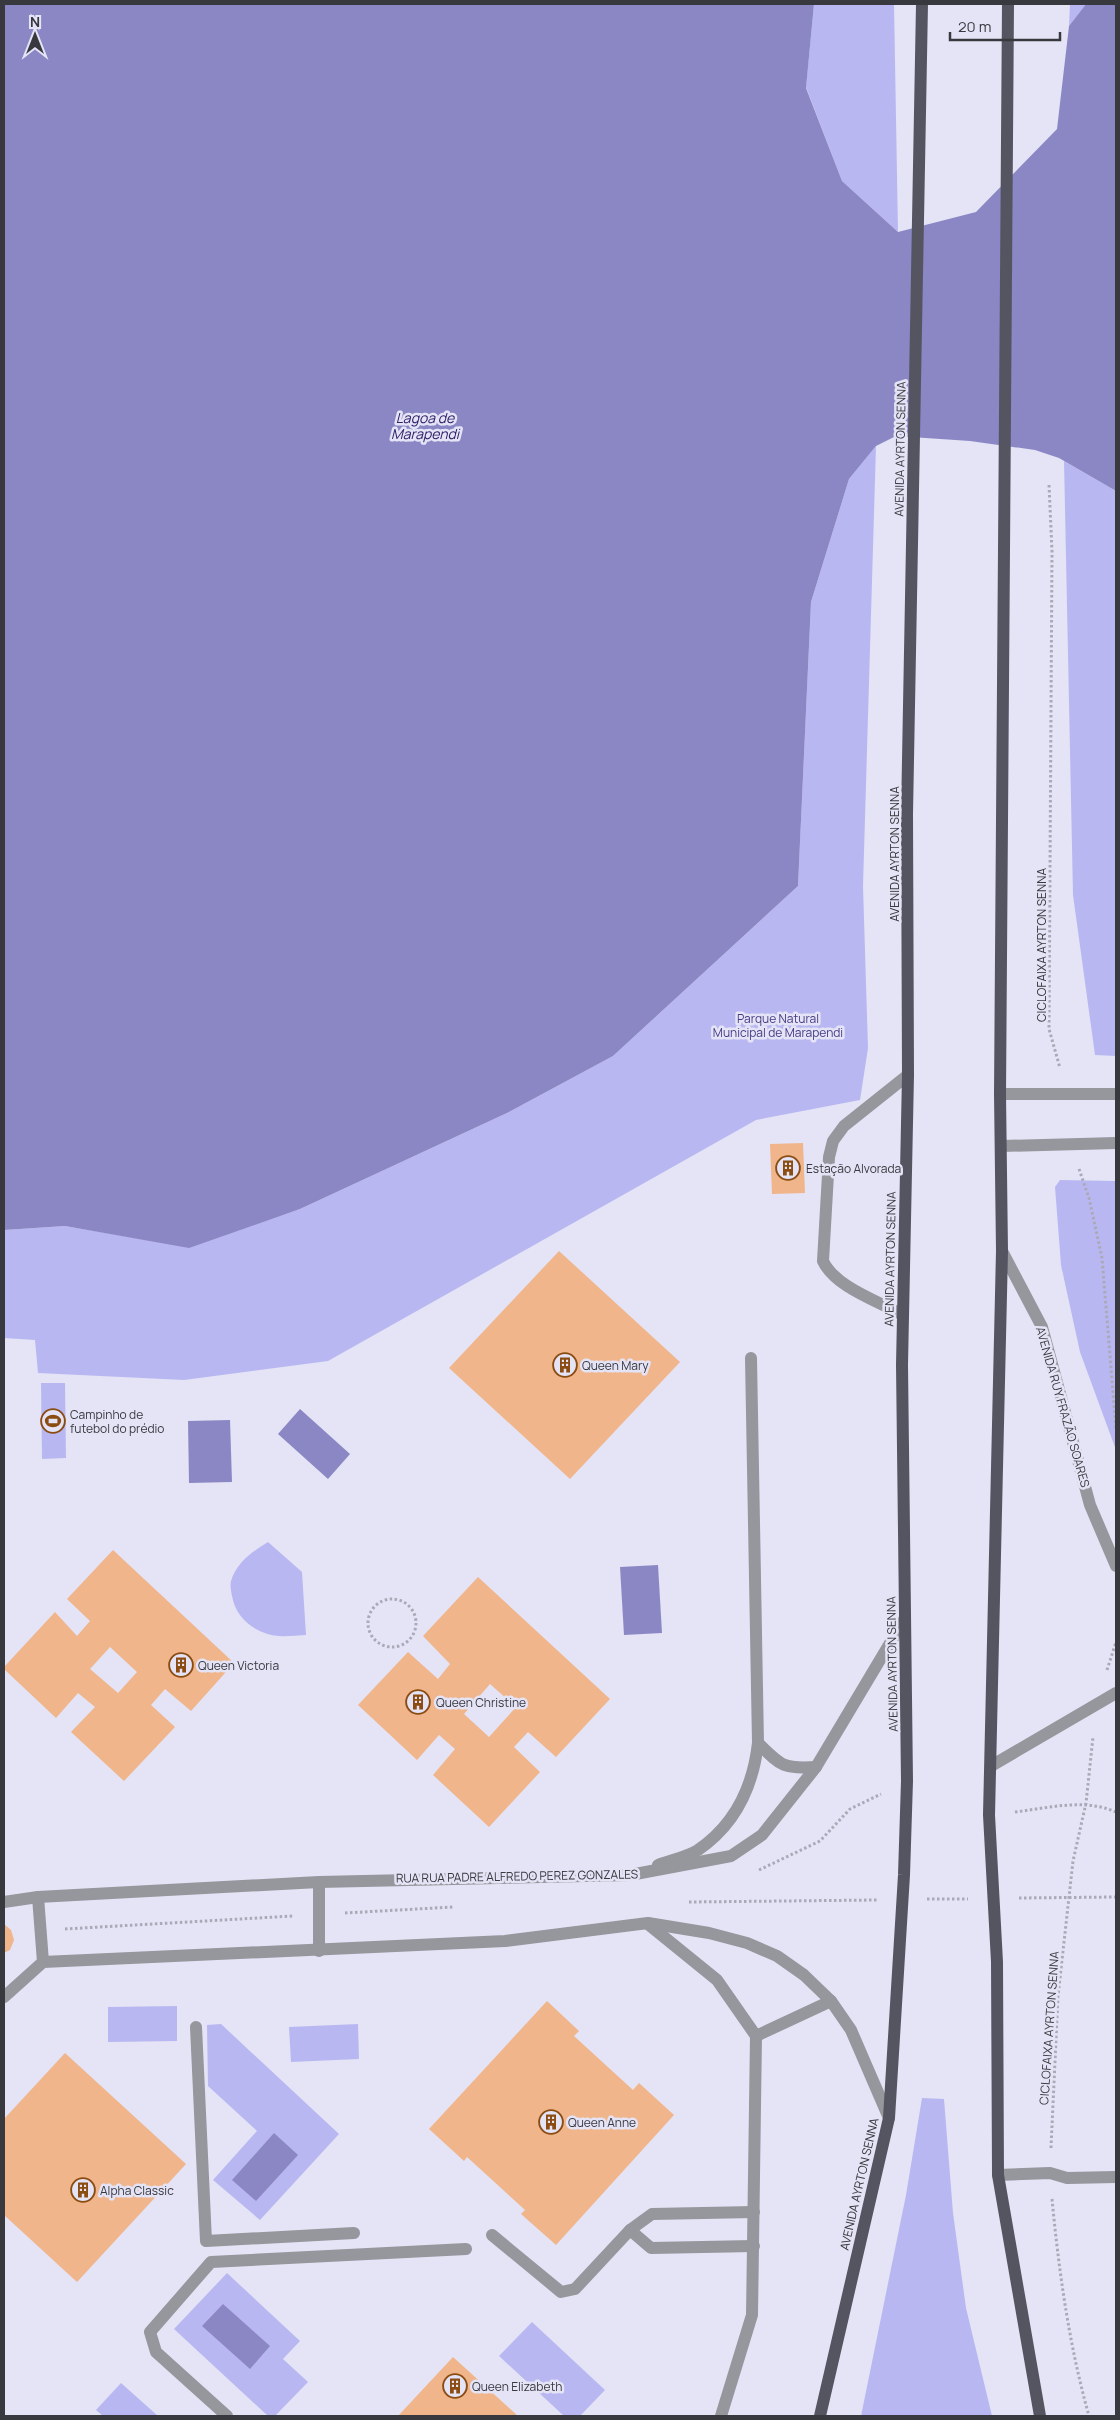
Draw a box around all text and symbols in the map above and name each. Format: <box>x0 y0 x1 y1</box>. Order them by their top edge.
north arrow <box>10 10 60 60</box>
scale bar <box>950 10 1060 42</box>
text: N <box>30 12 40 31</box>
text: 20 m <box>958 16 991 37</box>
street label: AVENIDA AYRTON SENNA <box>890 381 910 517</box>
water label: Lagoa de Marapendi <box>391 408 461 443</box>
street label: AVENIDA AYRTON SENNA <box>886 786 903 922</box>
street label: CICLOFAIXA AYRTON SENNA <box>1033 868 1050 1022</box>
park label: Parque Natural Municipal de Marapendi <box>713 1010 843 1041</box>
building icon: Estação Alvorada <box>775 1155 801 1181</box>
place label: Estação Alvorada <box>806 1160 901 1177</box>
street label: AVENIDA AYRTON SENNA <box>880 1191 900 1327</box>
street label: AVENIDA RUY FRAZÃO SOARES <box>1032 1325 1094 1489</box>
building icon: Queen Mary <box>552 1352 578 1378</box>
place label: Queen Mary <box>582 1357 649 1374</box>
place label: Campinho de futebol do prédio <box>70 1406 164 1437</box>
sports icon: Campinho de futebol do prédio <box>40 1408 66 1434</box>
street label: AVENIDA AYRTON SENNA <box>882 1596 902 1732</box>
building icon: Queen Victoria <box>168 1652 194 1678</box>
place label: Queen Victoria <box>198 1657 279 1674</box>
building icon: Queen Christine <box>405 1689 431 1715</box>
place label: Queen Christine <box>436 1694 526 1711</box>
street label: RUA RUA PADRE ALFREDO PEREZ GONZALES <box>396 1865 638 1887</box>
street label: CICLOFAIXA AYRTON SENNA <box>1035 1950 1063 2105</box>
building icon: Queen Anne <box>538 2109 564 2135</box>
place label: Queen Anne <box>568 2114 636 2131</box>
street label: AVENIDA AYRTON SENNA <box>835 2116 883 2252</box>
building icon: Alpha Classic <box>70 2177 96 2203</box>
place label: Alpha Classic <box>100 2182 174 2199</box>
building icon: Queen Elizabeth <box>442 2373 468 2399</box>
place label: Queen Elizabeth <box>472 2378 562 2395</box>

